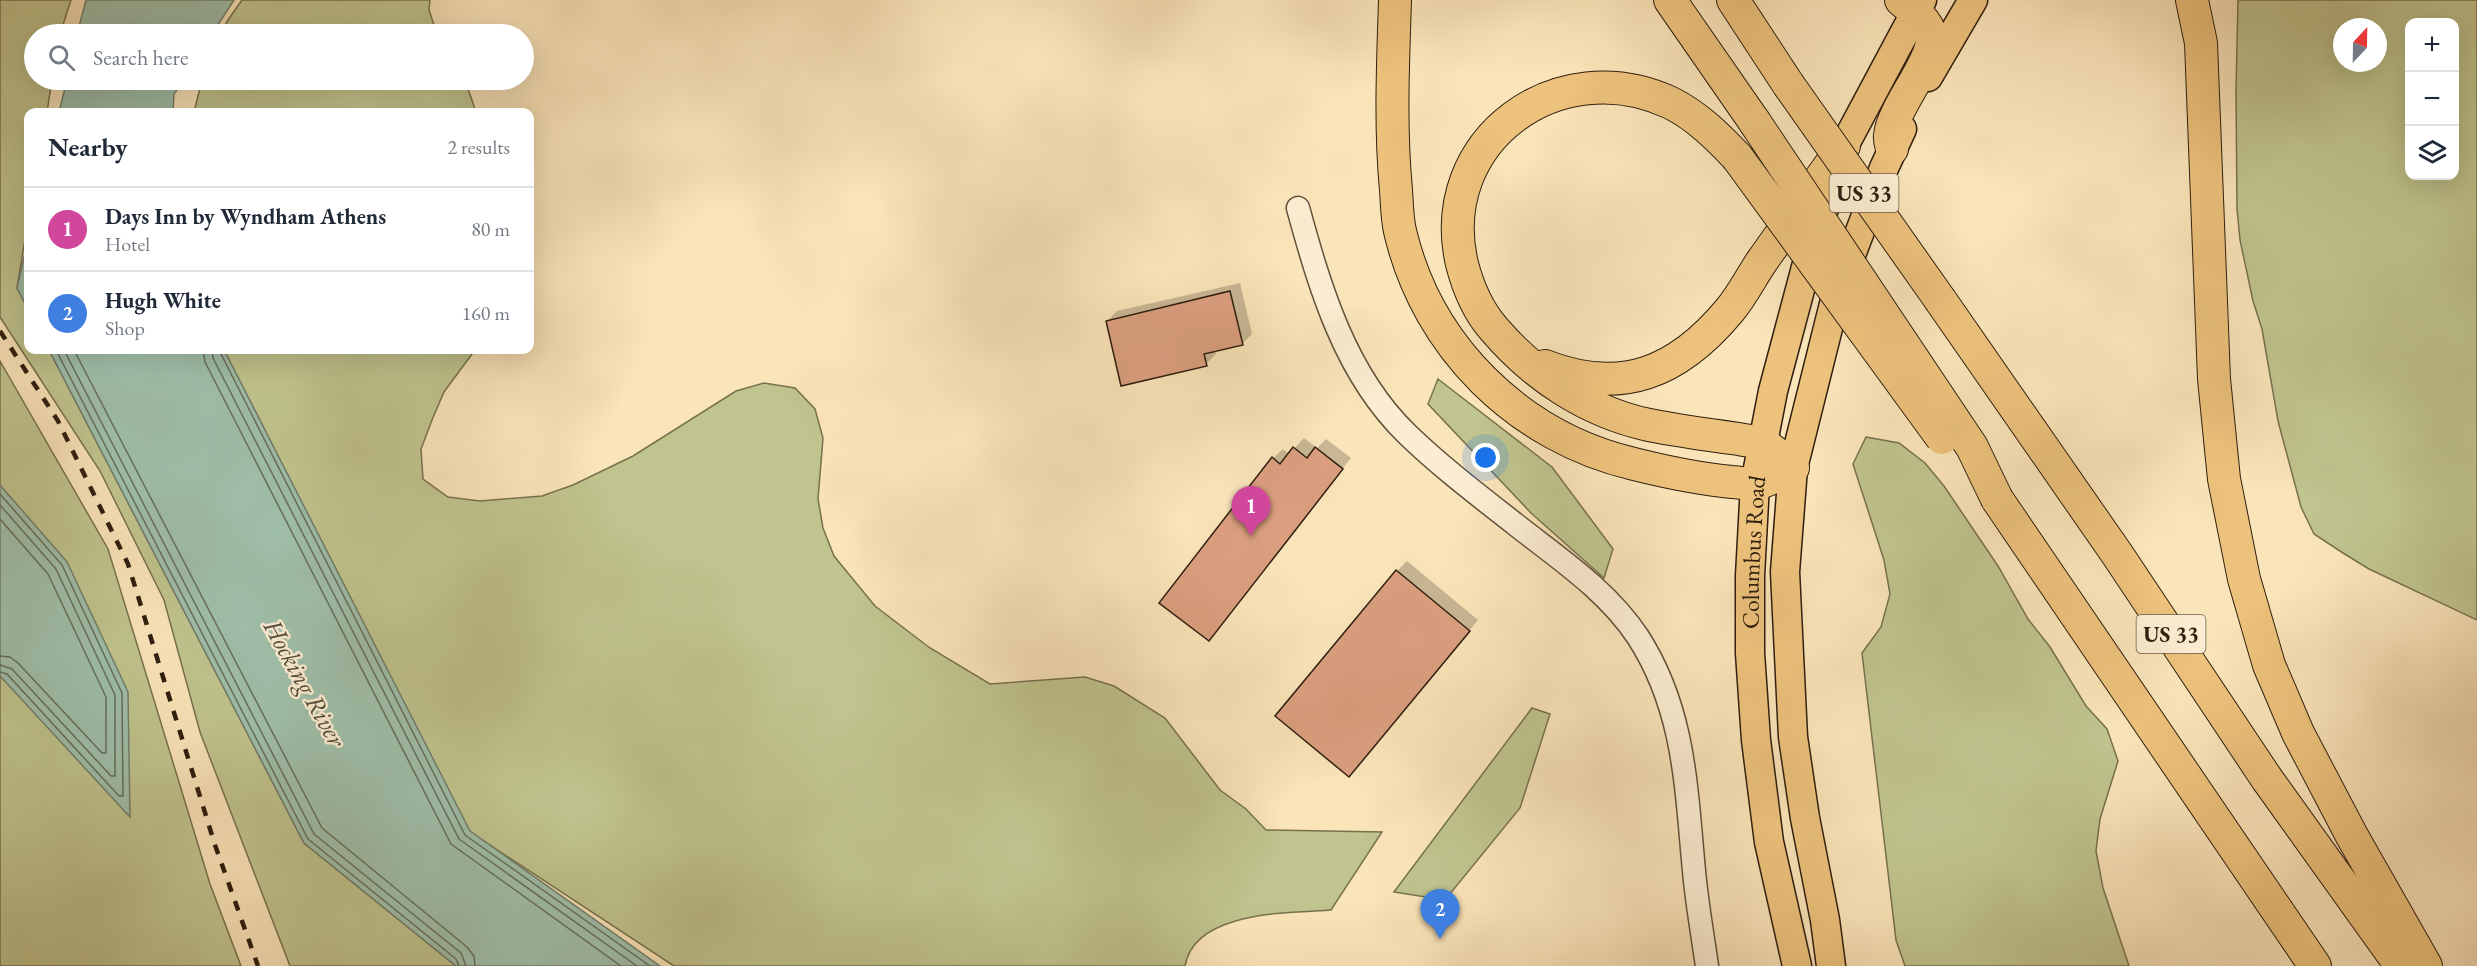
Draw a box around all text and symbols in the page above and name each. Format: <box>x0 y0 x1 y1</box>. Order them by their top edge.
north arrow <box>2333 18 2387 72</box>
map controls <box>2405 18 2459 180</box>
button: + <box>2405 18 2459 72</box>
search box <box>24 24 534 90</box>
icon: search <box>45 41 78 74</box>
text: Search here <box>93 43 188 72</box>
button: − <box>2405 72 2459 126</box>
button: layers <box>2405 126 2459 180</box>
text: Nearby <box>48 130 128 164</box>
text: 2 results <box>447 134 510 160</box>
road number: US 33 <box>1830 174 1898 212</box>
text: Days Inn by Wyndham Athens <box>105 202 386 231</box>
text: 1 <box>62 216 73 242</box>
text: 80 m <box>471 216 510 242</box>
text: Hotel <box>105 231 150 257</box>
text: Hugh White <box>105 286 221 315</box>
text: 2 <box>62 300 73 326</box>
text: 160 m <box>462 300 510 326</box>
text: Shop <box>105 315 145 341</box>
your location <box>1471 443 1500 472</box>
street label: Columbus Road <box>1734 472 1772 629</box>
pin: 1 <box>1232 486 1270 536</box>
water label: Hocking River <box>256 612 355 754</box>
road number: US 33 <box>2136 615 2206 653</box>
pin: 2 <box>1420 890 1460 939</box>

